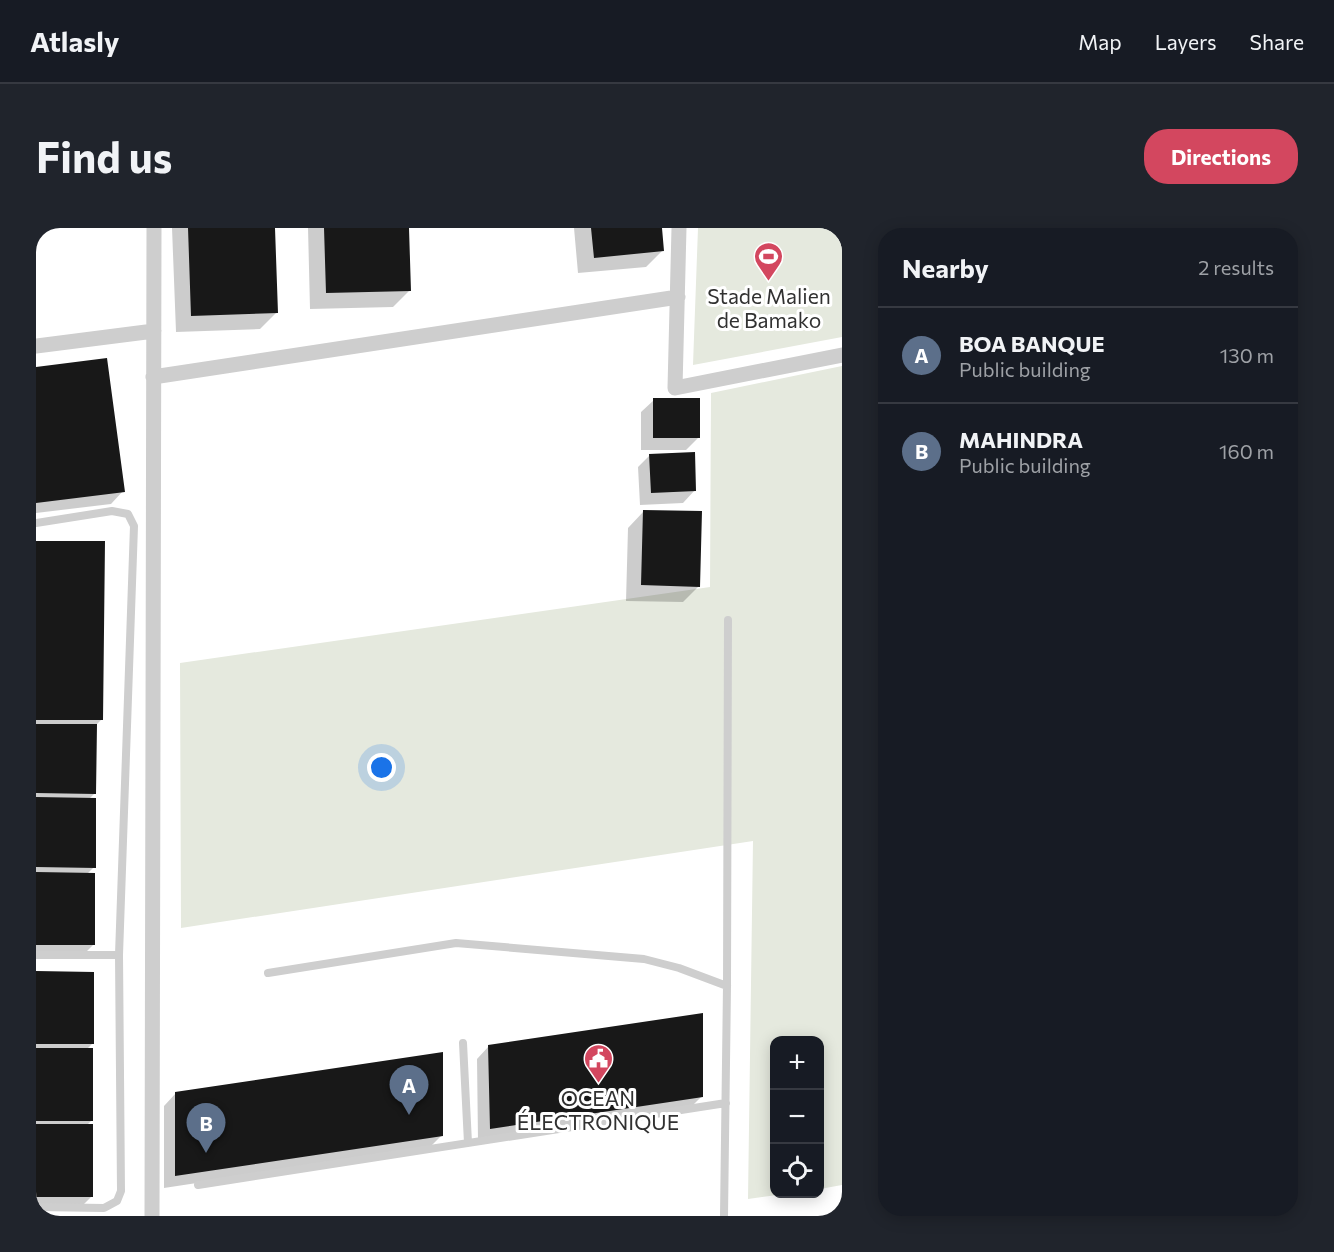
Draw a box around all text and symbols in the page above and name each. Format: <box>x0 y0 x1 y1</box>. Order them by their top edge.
text: Atlasly <box>30 24 119 58</box>
text: Map <box>1078 29 1122 54</box>
text: Layers <box>1155 29 1217 54</box>
text: Share <box>1250 29 1304 54</box>
button: Directions <box>1144 129 1298 184</box>
text: Find us <box>36 130 172 182</box>
sports icon: Stade Malien de Bamako <box>753 240 785 282</box>
text: Nearby <box>902 252 989 283</box>
text: 2 results <box>1198 255 1274 279</box>
place label: Stade Malien de Bamako <box>707 283 831 332</box>
text: BOA BANQUE <box>959 330 1105 357</box>
text: A <box>914 343 929 367</box>
text: 130 m <box>1220 343 1274 367</box>
text: Public building <box>959 357 1091 381</box>
text: MAHINDRA <box>959 426 1083 453</box>
text: B <box>915 439 928 463</box>
text: 160 m <box>1219 439 1274 463</box>
text: Public building <box>959 453 1091 477</box>
your location <box>367 753 396 782</box>
map controls <box>770 1036 824 1198</box>
button: + <box>770 1036 824 1090</box>
public building icon: OCEAN ÉLECTRONIQUE <box>582 1042 614 1084</box>
pin: A <box>390 1066 428 1115</box>
place label: OCEAN ÉLECTRONIQUE <box>517 1085 679 1134</box>
button: − <box>770 1090 824 1144</box>
pin: B <box>186 1104 226 1153</box>
button: locate <box>770 1144 824 1198</box>

